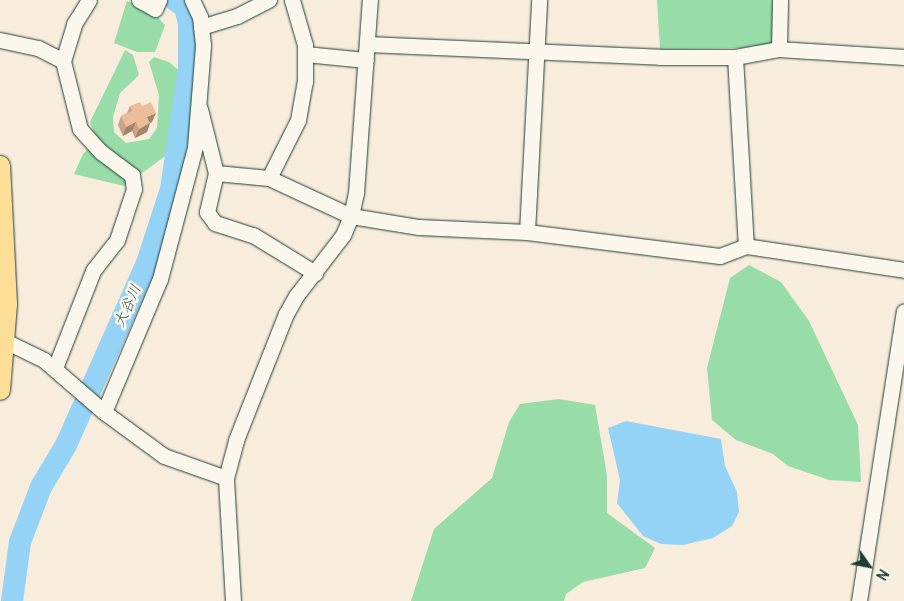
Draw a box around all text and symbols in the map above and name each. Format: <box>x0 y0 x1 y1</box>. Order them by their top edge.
water label: 大谷川 <box>111 282 145 330</box>
north arrow <box>844 541 894 591</box>
text: N <box>872 566 892 583</box>

